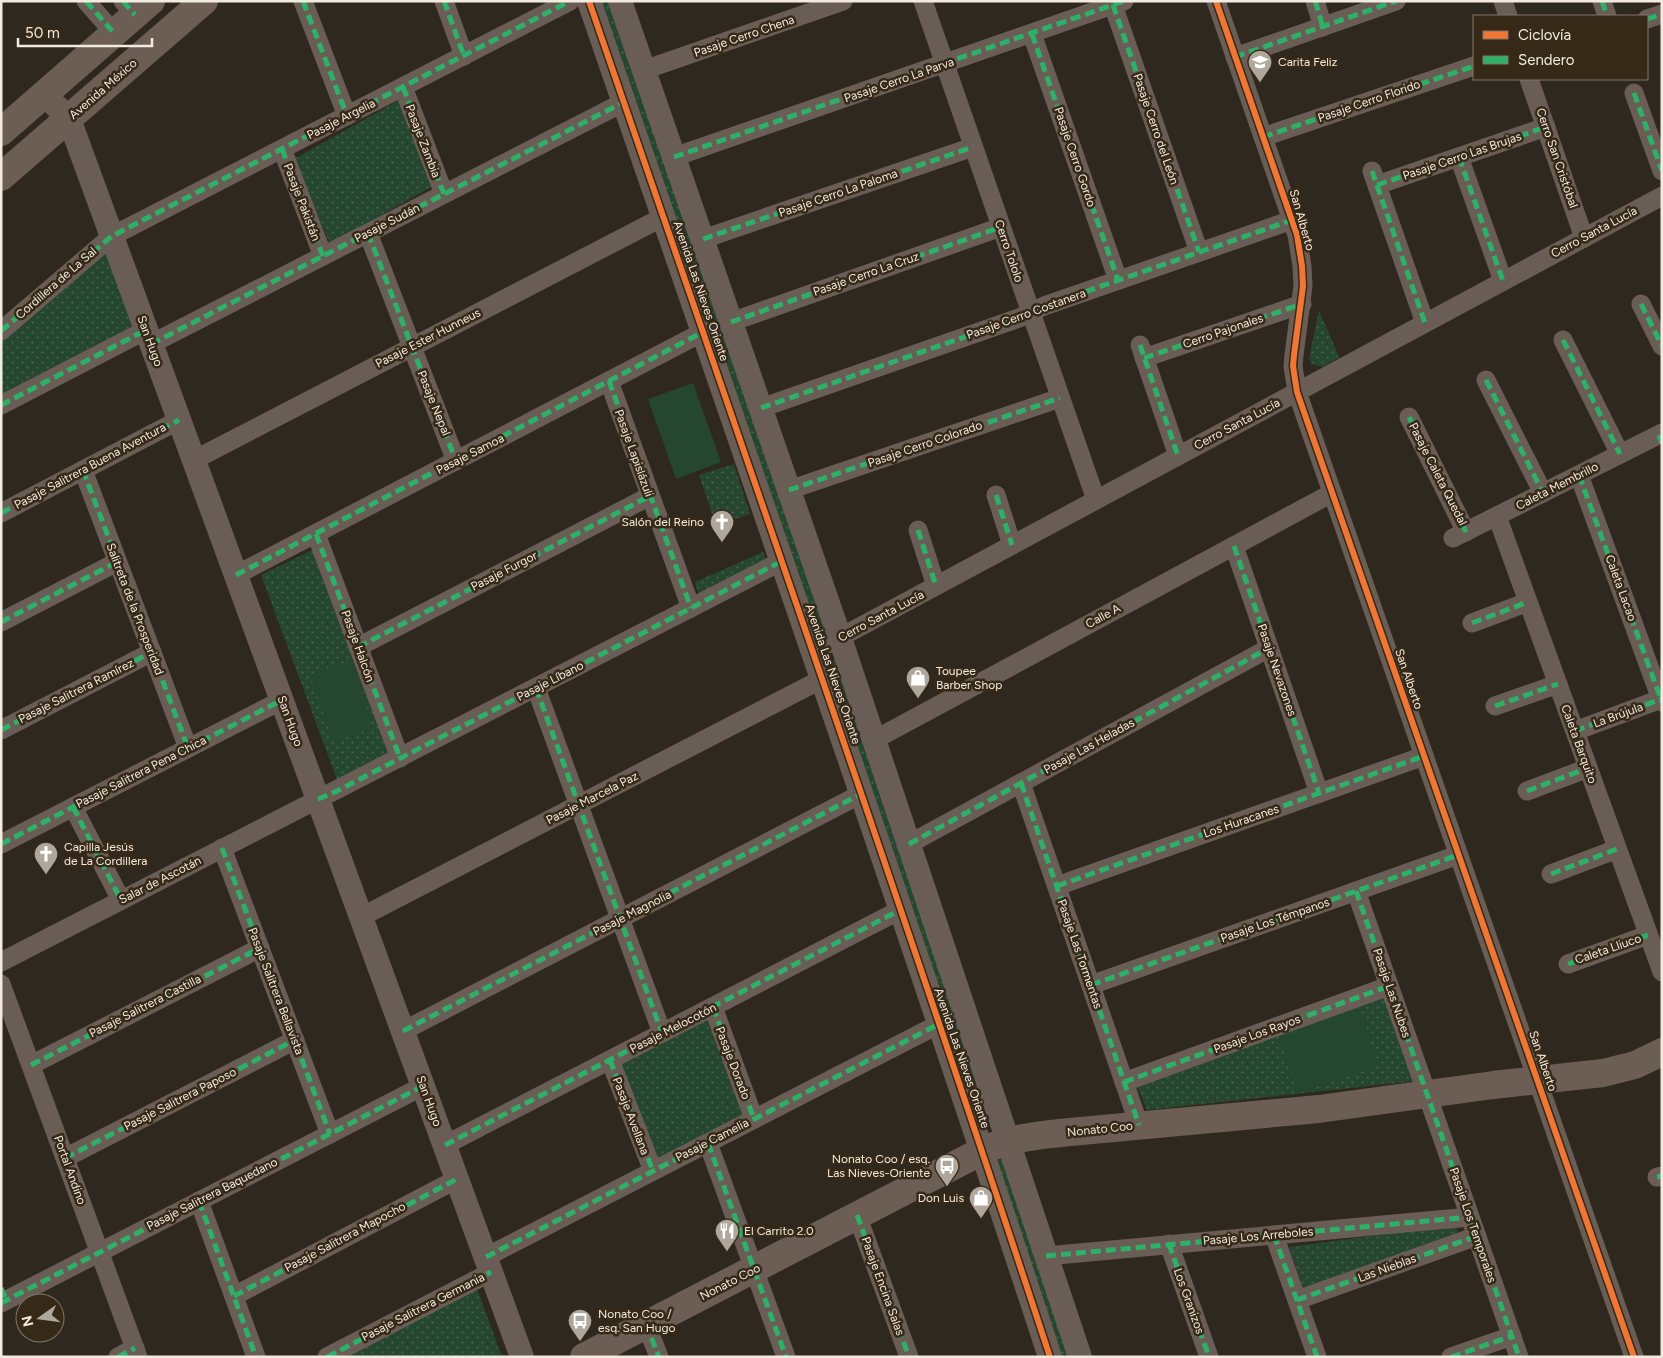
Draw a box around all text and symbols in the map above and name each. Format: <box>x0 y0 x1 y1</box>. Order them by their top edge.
street label: Pasaje Cerro Chena <box>692 12 796 60</box>
scale bar <box>18 15 151 47</box>
legend <box>1473 15 1648 80</box>
text: 50 m <box>25 24 60 42</box>
text: Ciclovía <box>1518 26 1571 44</box>
school or university icon: Carita Feliz <box>1247 49 1273 83</box>
text: Sendero <box>1518 51 1575 69</box>
street label: Pasaje Cerro La Parva <box>842 55 956 105</box>
place label: Carita Feliz <box>1278 55 1338 69</box>
street label: Avenida México <box>66 56 140 122</box>
street label: Pasaje Cerro del León <box>1130 72 1182 187</box>
street label: Pasaje Cerro Florido <box>1316 77 1422 125</box>
street label: Pasaje Argelia <box>305 96 377 142</box>
street label: Pasaje Zambia <box>403 102 443 180</box>
street label: Pasaje Cerro Gordo <box>1051 105 1099 209</box>
street label: Cerro San Cristóbal <box>1533 106 1581 210</box>
street label: Pasaje Cerro Las Brujas <box>1401 129 1524 183</box>
street label: Pasaje Pakistán <box>281 161 323 243</box>
street label: Pasaje Cerro La Paloma <box>777 166 899 220</box>
street label: San Alberto <box>1287 188 1317 252</box>
street label: Pasaje Sudán <box>352 200 422 245</box>
street label: Cerro Santa Lucía <box>1549 203 1639 261</box>
street label: Cerro Tololo <box>992 218 1026 284</box>
street label: Avenida Las Nieves Oriente <box>670 219 732 363</box>
street label: Cordillera de La Sal <box>13 244 99 322</box>
street label: Pasaje Cerro La Cruz <box>811 249 921 299</box>
street label: Pasaje Cerro Costanera <box>964 286 1088 342</box>
street label: Pasaje Ester Hunneus <box>373 305 483 371</box>
street label: Cerro Pajonales <box>1181 311 1265 351</box>
street label: San Hugo <box>134 314 166 368</box>
street label: Pasaje Nepal <box>415 368 453 438</box>
street label: Cerro Santa Lucía <box>1192 395 1282 453</box>
street label: Pasaje Lapislázuli <box>612 407 656 499</box>
street label: Pasaje Cerro Colorado <box>866 418 984 470</box>
street label: Pasaje Salitrera Buena Aventura <box>12 420 168 512</box>
street label: Pasaje Caleta Quedal <box>1406 420 1470 528</box>
street label: Pasaje Samoa <box>434 431 506 477</box>
street label: Caleta Membrillo <box>1513 459 1601 513</box>
church icon: Salón del Reino <box>709 509 735 543</box>
place label: Salón del Reino <box>622 515 704 529</box>
street label: Salitreta de la Prosperidad <box>103 541 167 677</box>
street label: Pasaje Furgor <box>468 548 540 594</box>
street label: Caleta Lacao <box>1603 553 1639 623</box>
street label: Cerro Santa Lucía <box>836 587 926 645</box>
street label: Calle A <box>1083 601 1123 631</box>
street label: Avenida Las Nieves Oriente <box>802 602 864 746</box>
street label: Pasaje Halcón <box>339 608 378 684</box>
street label: Pasaje Nevazones <box>1255 622 1300 719</box>
street label: San Alberto <box>1392 647 1426 711</box>
street label: Pasaje Salitrera Ramírez <box>16 656 136 726</box>
street label: Pasaje Líbano <box>514 658 586 704</box>
place label: Toupee Barber Shop <box>936 664 1002 692</box>
shop icon: Toupee Barber Shop <box>905 665 931 699</box>
street label: San Hugo <box>274 694 306 748</box>
street label: La Brújula <box>1591 700 1645 730</box>
street label: Caleta Barquito <box>1558 703 1600 785</box>
street label: Pasaje Las Heladas <box>1041 715 1137 777</box>
street label: Pasaje Salitrera Pena Chica <box>73 733 209 811</box>
street label: Pasaje Marcela Paz <box>544 769 640 827</box>
street label: Los Huracanes <box>1201 801 1281 840</box>
place label: Capilla Jesús de La Cordillera <box>64 840 147 868</box>
church icon: Capilla Jesús de La Cordillera <box>33 841 59 875</box>
street label: Salar de Ascotán <box>117 853 204 907</box>
street label: Pasaje Magnolia <box>591 887 673 939</box>
street label: Pasaje Los Témpanos <box>1219 895 1332 945</box>
street label: Pasaje Las Tormentas <box>1055 897 1105 1011</box>
street label: Pasaje Salitrera Bellavista <box>245 925 307 1057</box>
street label: Caleta Lliuco <box>1573 931 1643 967</box>
street label: Pasaje Las Nubes <box>1370 947 1414 1040</box>
street label: Pasaje Salitrera Castilla <box>87 972 203 1040</box>
street label: Avenida Las Nieves Oriente <box>931 986 993 1130</box>
street label: Pasaje Melocotón <box>627 1000 719 1056</box>
street label: Pasaje Los Rayos <box>1212 1012 1303 1056</box>
street label: Pasaje Dorado <box>713 1025 753 1101</box>
street label: San Alberto <box>1526 1029 1560 1093</box>
street label: Pasaje Salitrera Paposo <box>122 1065 239 1133</box>
street label: San Hugo <box>413 1074 445 1128</box>
street label: Pasaje Avellana <box>610 1075 652 1157</box>
street label: Pasaje Camelia <box>673 1115 751 1165</box>
street label: Nonato Coo <box>1066 1119 1134 1139</box>
street label: Portal Andino <box>51 1134 89 1206</box>
place label: Nonato Coo / esq. Las Nieves-Oriente <box>827 1152 930 1180</box>
bus stop icon: Nonato Coo / esq. Las Nieves-Oriente <box>934 1153 960 1187</box>
street label: Pasaje Salitrera Baquedano <box>144 1155 280 1233</box>
street label: Pasaje Los Temporales <box>1447 1166 1499 1285</box>
shop icon: Don Luis <box>968 1185 994 1219</box>
place label: Don Luis <box>918 1191 964 1205</box>
street label: Pasaje Salitrera Mapocho <box>282 1199 408 1275</box>
restaurant icon: El Carrito 2.0 <box>714 1218 740 1252</box>
place label: El Carrito 2.0 <box>744 1224 814 1238</box>
street label: Pasaje Los Arreboles <box>1202 1224 1314 1248</box>
street label: Pasaje Encina Salas <box>859 1235 908 1338</box>
street label: Las Nieblas <box>1356 1251 1418 1285</box>
street label: Nonato Coo <box>697 1261 763 1303</box>
street label: Los Granizos <box>1171 1266 1208 1336</box>
street label: Pasaje Salitrera Germania <box>359 1270 487 1344</box>
north arrow <box>15 1293 65 1343</box>
place label: Nonato Coo / esq. San Hugo <box>598 1307 675 1335</box>
bus stop icon: Nonato Coo / esq. San Hugo <box>567 1308 593 1342</box>
text: N <box>18 1314 37 1328</box>

